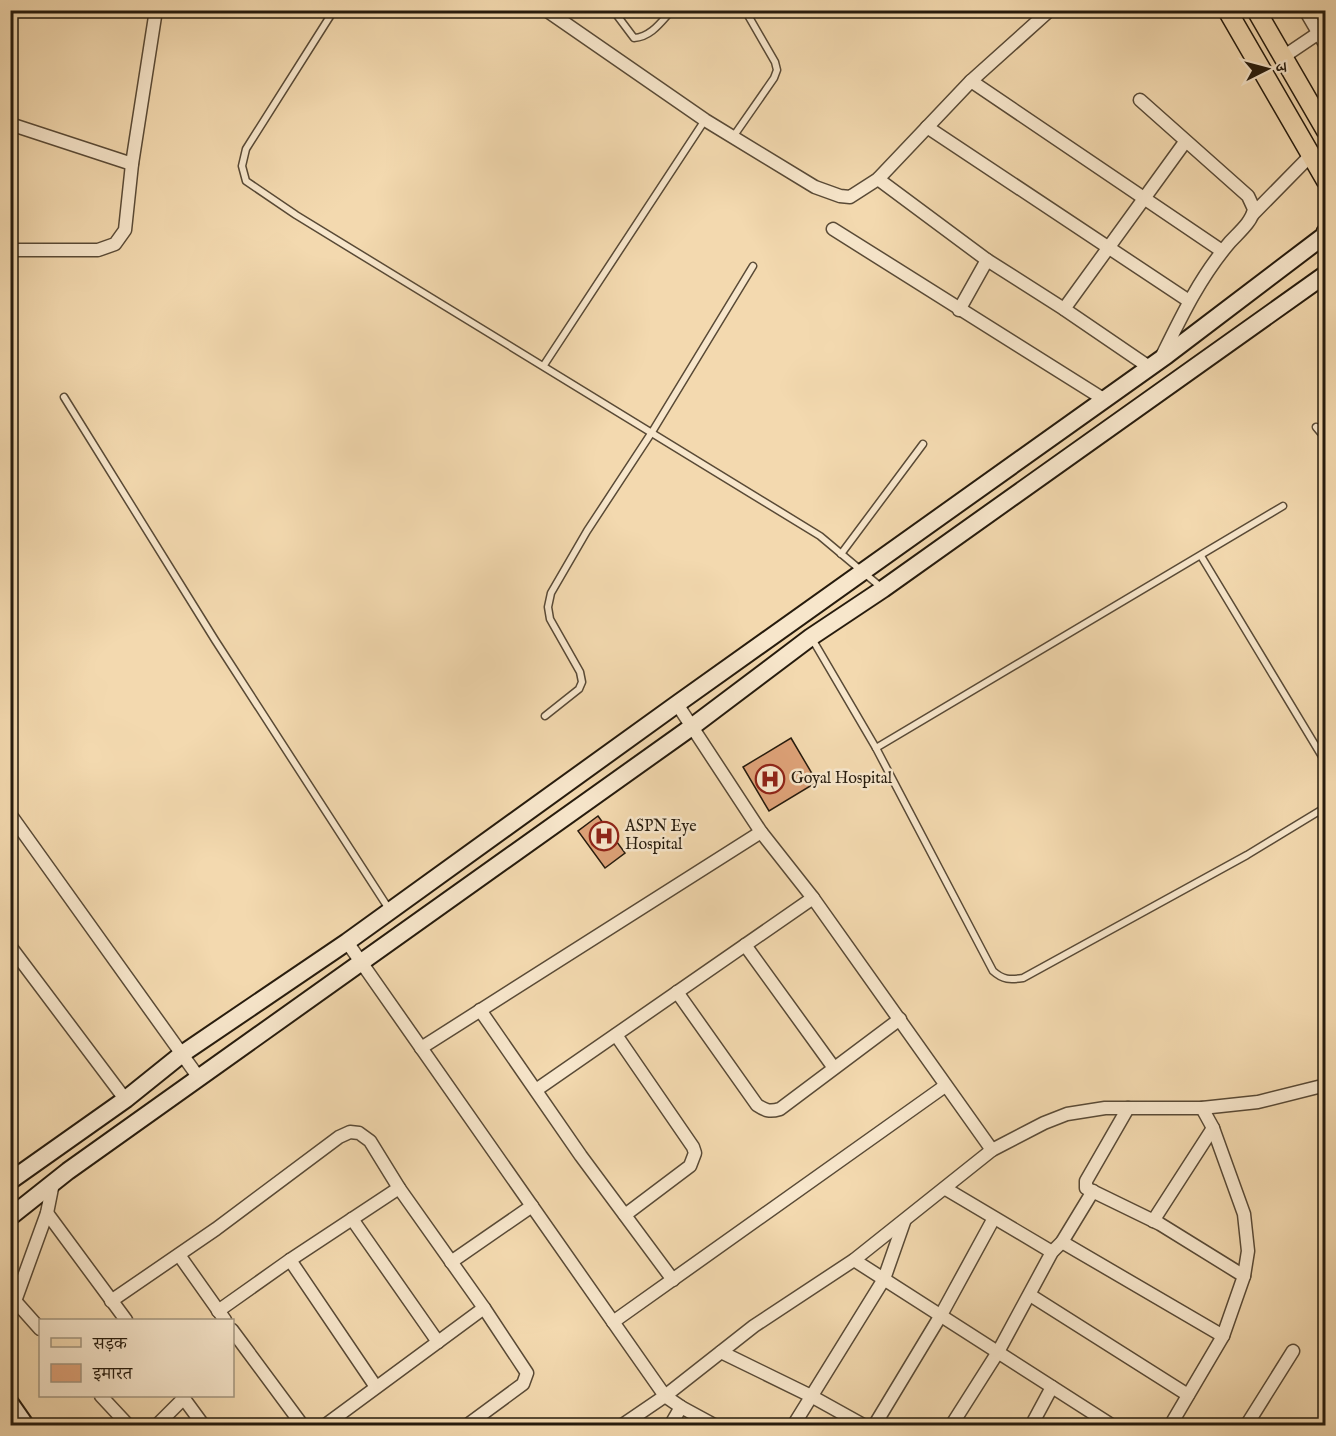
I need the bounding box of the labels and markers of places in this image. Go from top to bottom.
hospital icon: Goyal Hospital [754,763,786,795]
place label: Goyal Hospital [791,769,893,789]
place label: ASPN Eye Hospital [624,817,697,855]
hospital icon: ASPN Eye Hospital [588,820,620,852]

